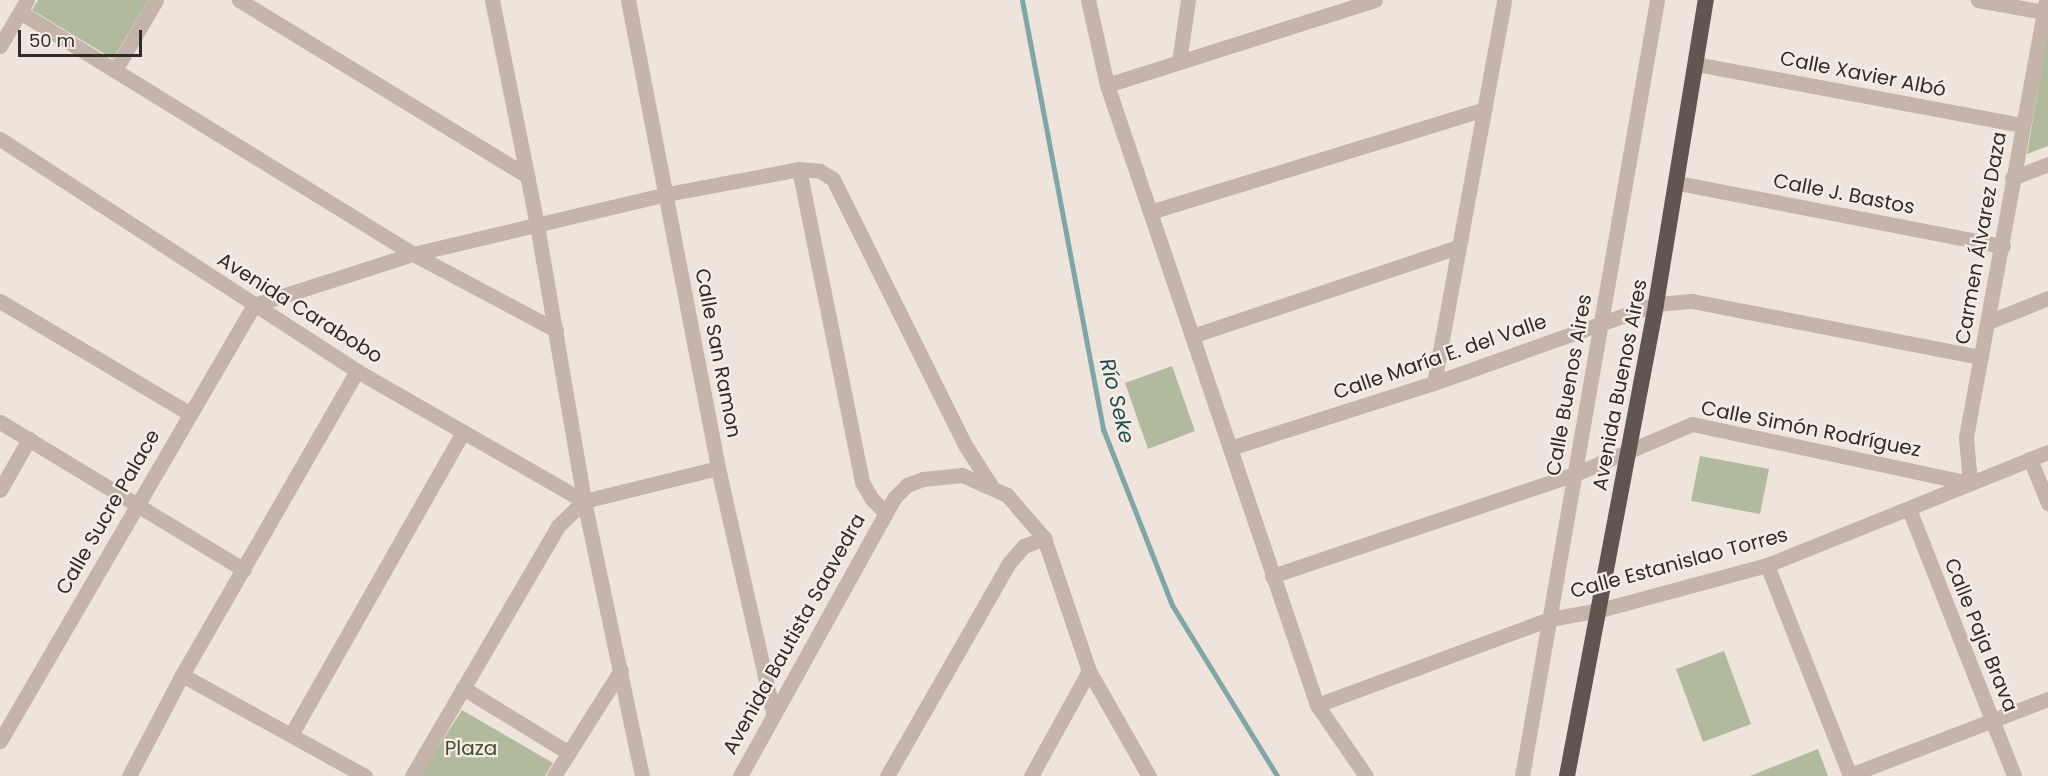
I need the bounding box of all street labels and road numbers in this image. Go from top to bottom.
street label: Calle Xavier Albó [1778,46,1948,102]
street label: Carmen Álvarez Daza [1950,130,2012,346]
street label: Calle J. Bastos [1771,169,1917,219]
street label: Avenida Carabobo [213,248,387,368]
street label: Calle San Ramon [690,266,746,440]
street label: Avenida Buenos Aires [1588,277,1652,493]
street label: Calle Buenos Aires [1541,292,1597,478]
street label: Calle María E. del Valle [1330,309,1550,405]
street label: Calle Simón Rodríguez [1699,396,1923,462]
street label: Calle Sucre Palace [51,425,165,599]
street label: Avenida Bautista Saavedra [718,509,870,759]
street label: Calle Estanislao Torres [1568,522,1790,604]
street label: Calle Paja Brava [1939,555,2023,715]

